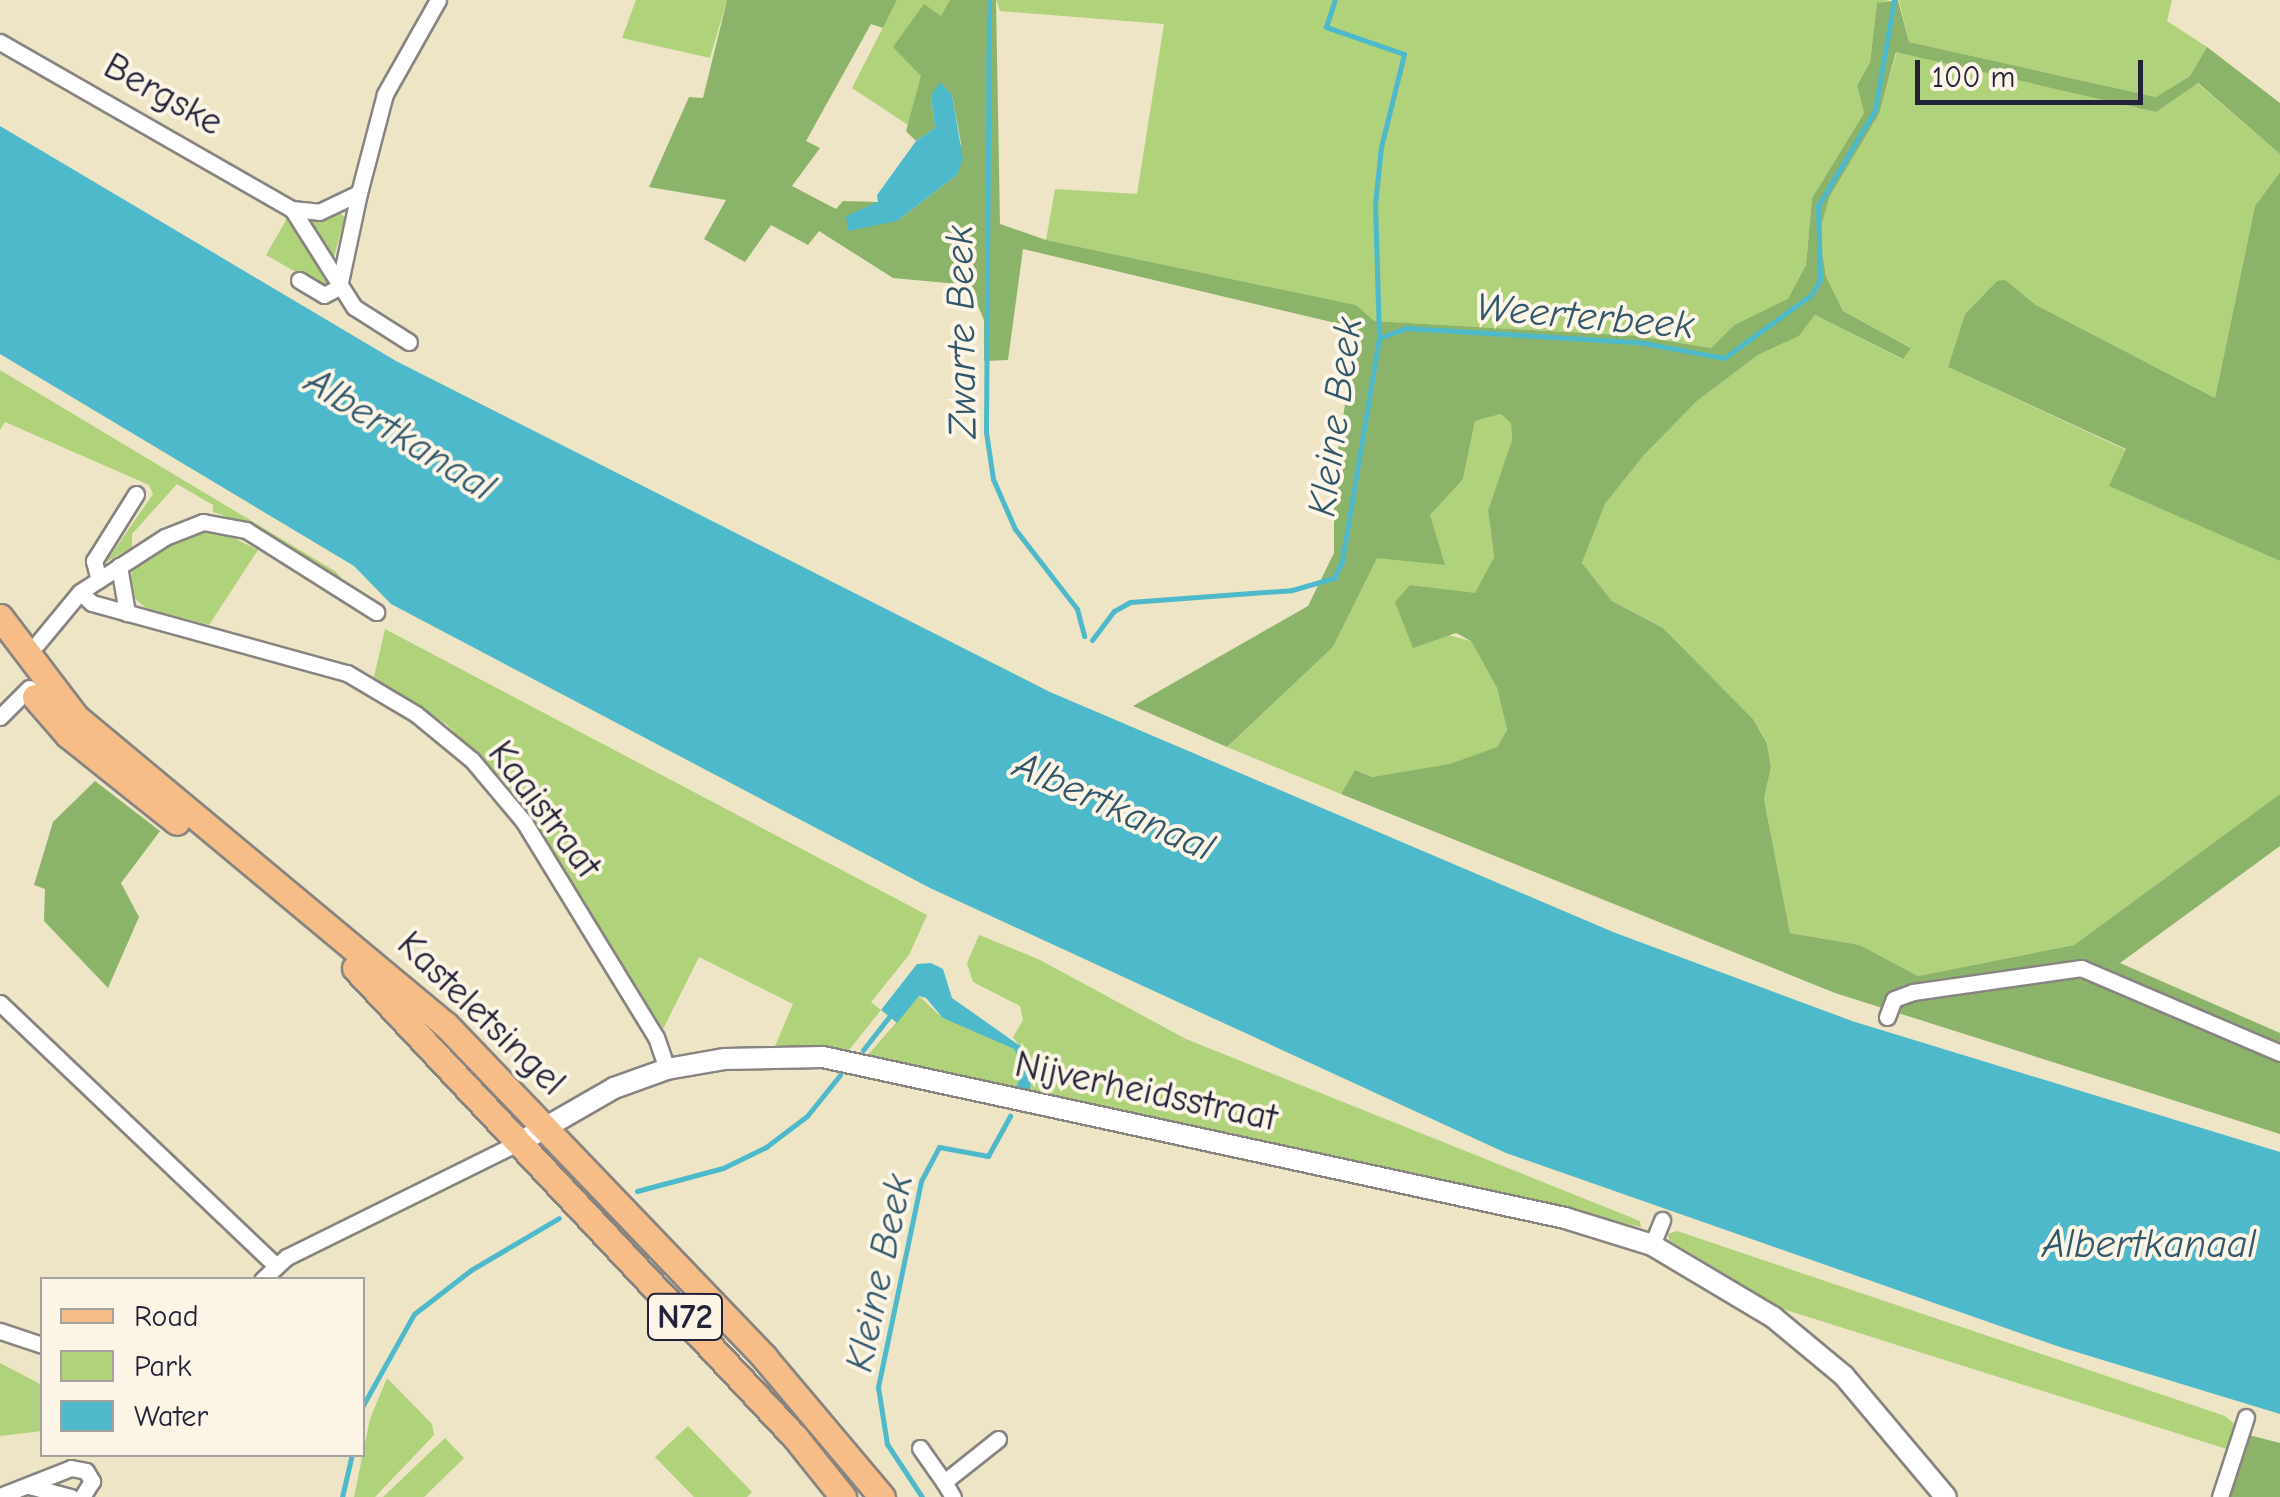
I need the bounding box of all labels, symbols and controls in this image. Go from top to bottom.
scale bar [1920,40,2148,102]
street label: Bergske [95,44,231,146]
text: 100 m [1932,60,2015,95]
water label: Zwarte Beek [935,225,987,439]
water label: Weerterbeek [1474,283,1696,349]
water label: Kleine Beek [1297,314,1373,520]
water label: Albertkanaal [296,357,504,511]
street label: Kaaistraat [478,732,610,888]
water label: Albertkanaal [1006,741,1222,871]
street label: Kasteletsingel [387,922,575,1106]
street label: Nijverheidsstraat [1011,1042,1281,1142]
water label: Kleine Beek [835,1170,923,1376]
water label: Albertkanaal [2042,1220,2256,1268]
legend [40,1277,365,1457]
road number: N72 [645,1287,725,1347]
text: Road [134,1299,199,1334]
text: Park [134,1349,191,1384]
text: Water [134,1399,208,1434]

